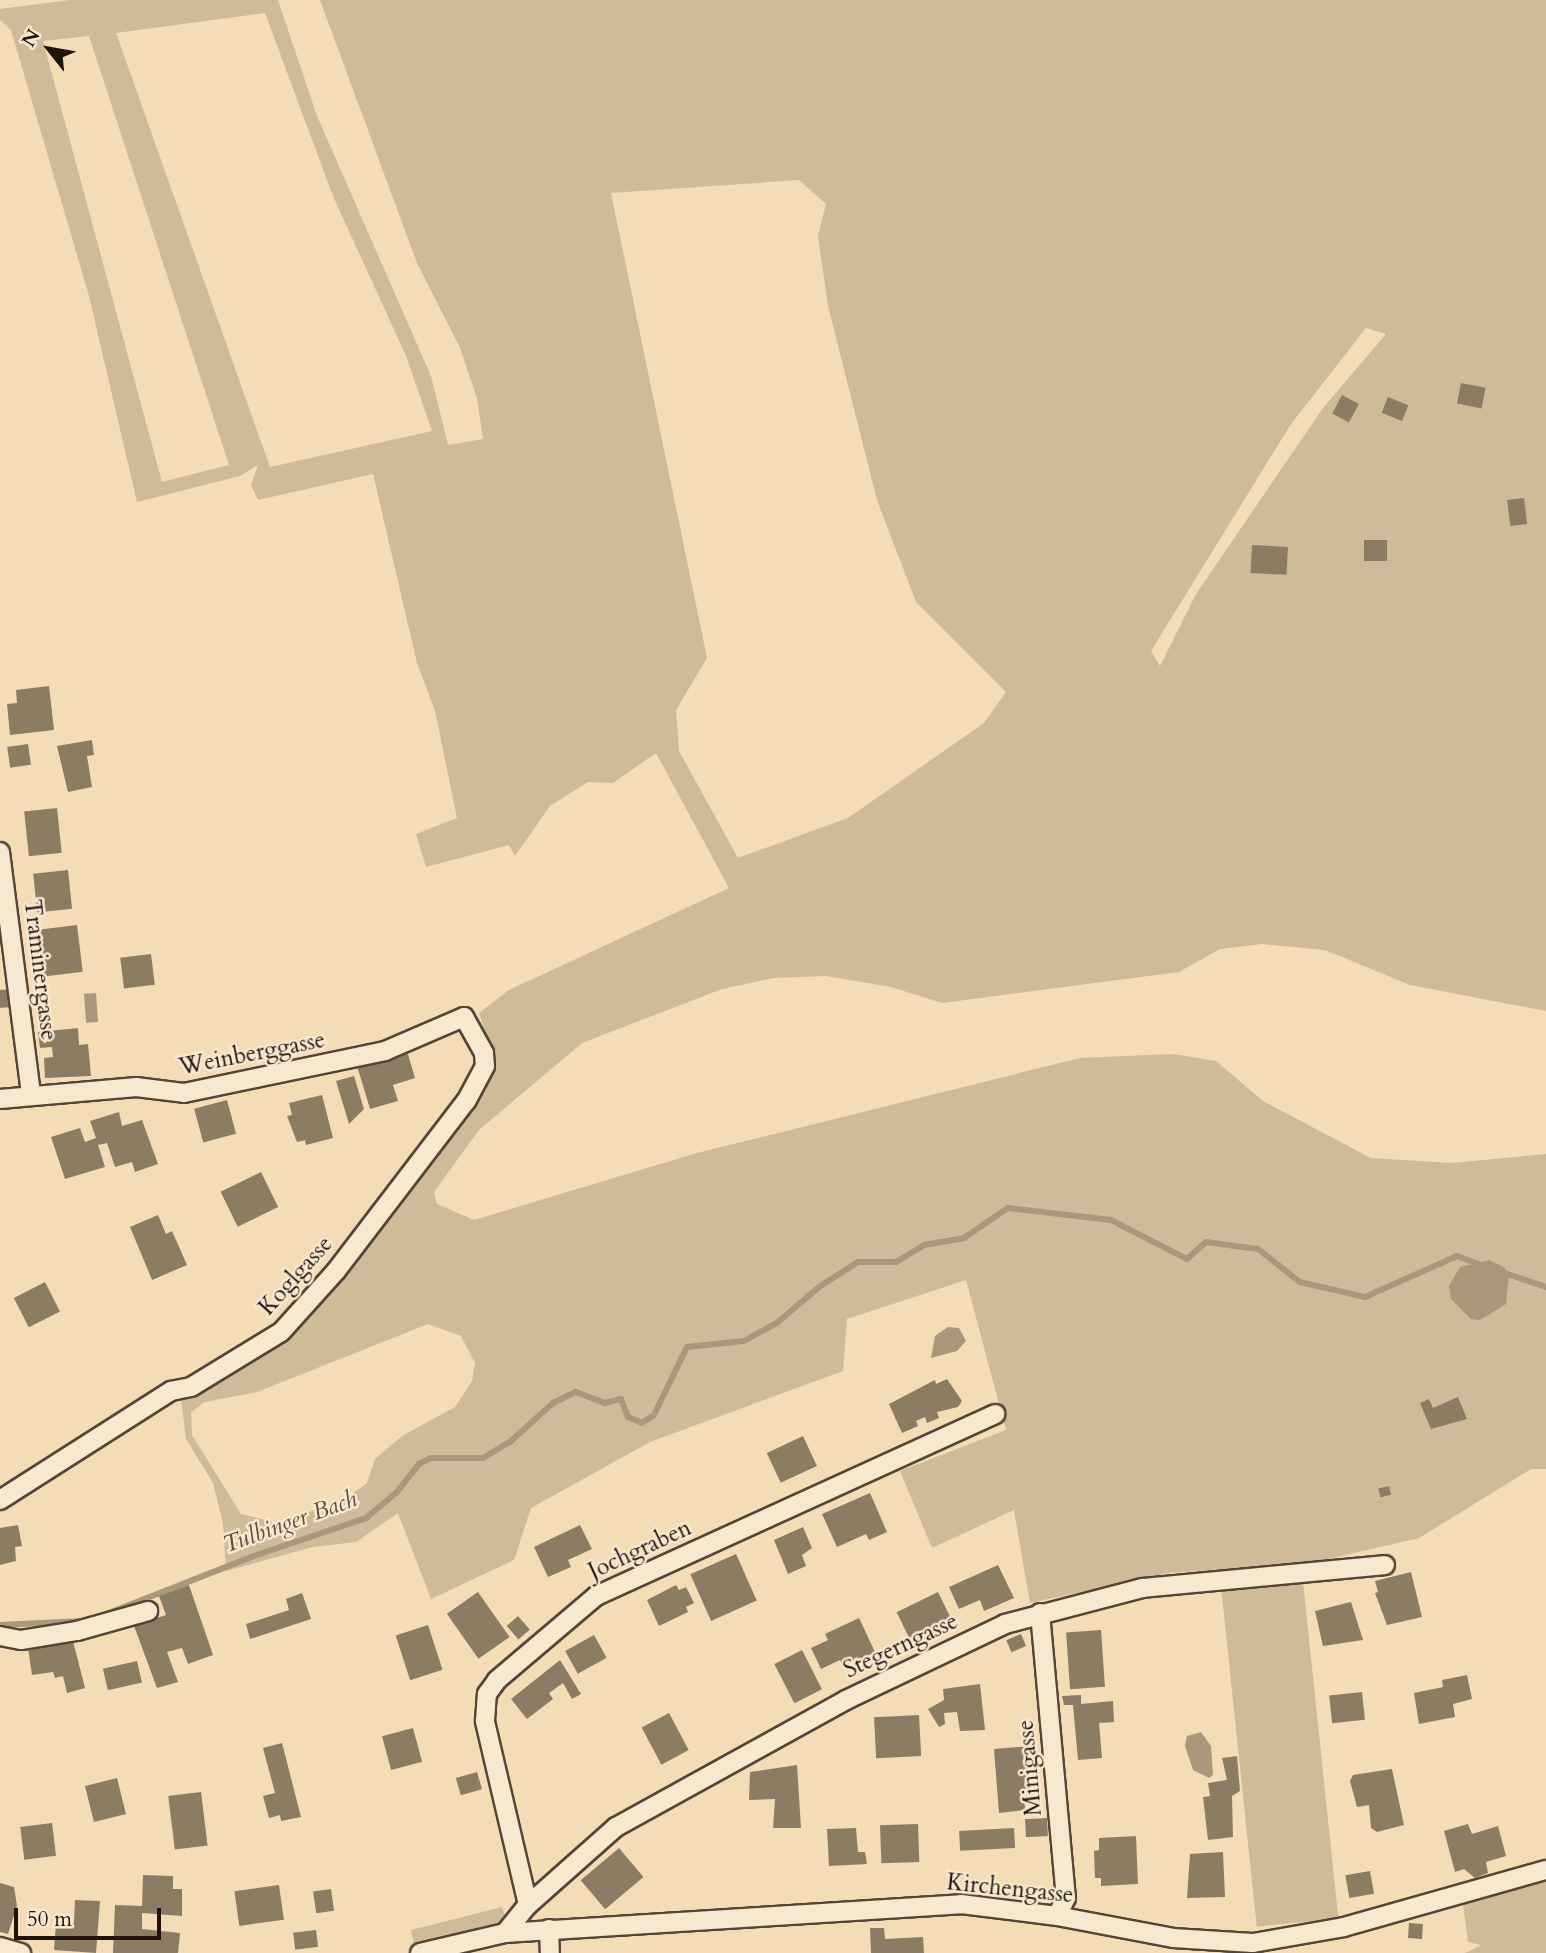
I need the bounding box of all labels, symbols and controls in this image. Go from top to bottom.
north arrow [14,14,84,84]
text: N [16,24,46,52]
street label: Traminergasse [18,898,62,1042]
street label: Weinberggasse [177,1026,327,1082]
street label: Koglgasse [253,1231,339,1321]
water label: Tulbinger Bach [219,1484,361,1560]
street label: Jochgraben [584,1514,696,1586]
street label: Stegerngasse [840,1608,962,1684]
street label: Minigasse [1012,1719,1048,1817]
street label: Kirchengasse [945,1869,1075,1909]
scale bar [18,1894,164,1938]
text: 50 m [27,1905,72,1934]

